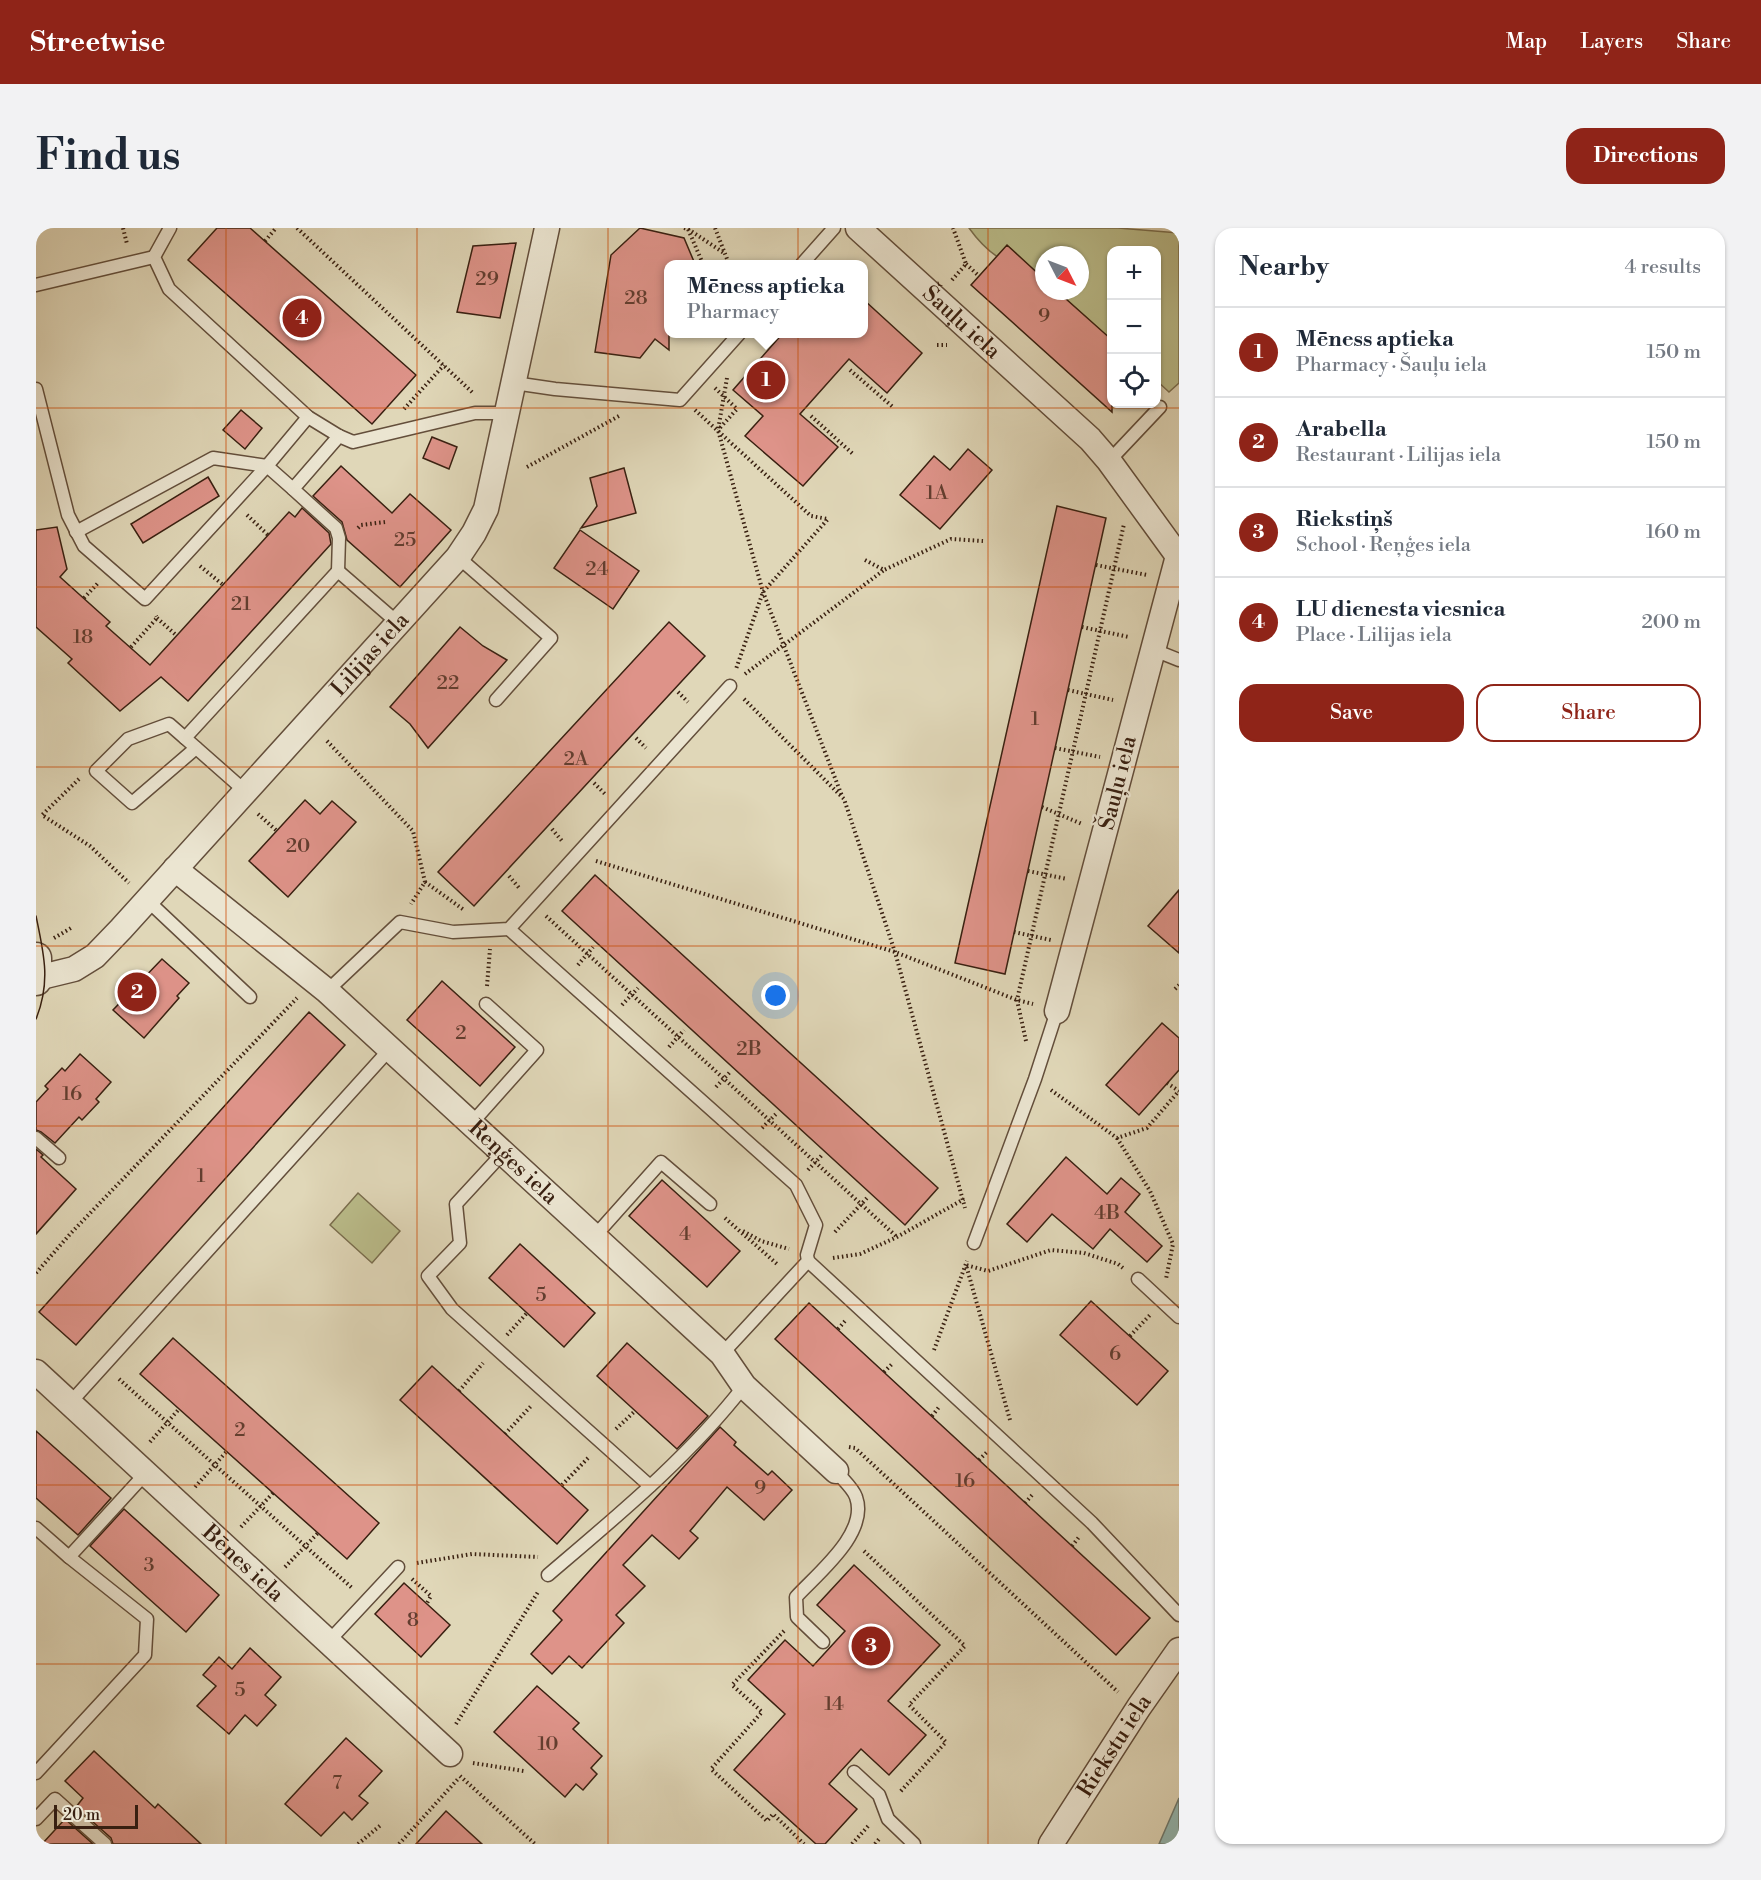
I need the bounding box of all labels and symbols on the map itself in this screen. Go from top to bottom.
north arrow [1035,246,1089,300]
house number: 29 [475,267,499,292]
street label: Šauļu iela [917,278,1007,365]
house number: 28 [624,286,648,311]
pin: 4 [282,296,322,340]
house number: 9 [1038,304,1050,329]
pin: 1 [746,358,786,402]
house number: 1A [926,481,949,506]
house number: 25 [394,528,416,553]
house number: 24 [585,557,609,582]
house number: 21 [231,592,252,617]
street label: Lilijas iela [325,606,415,702]
house number: 18 [73,625,93,650]
house number: 22 [437,671,459,696]
house number: 1 [1031,707,1040,732]
street label: Šauļu iela [1091,732,1143,833]
house number: 2A [563,747,590,772]
house number: 20 [286,834,310,859]
pin: 2 [118,970,156,1014]
your location [761,981,790,1010]
house number: 2 [455,1021,467,1046]
house number: 2B [736,1037,762,1062]
house number: 16 [62,1082,82,1107]
street label: Reņģes iela [463,1114,564,1211]
house number: 1 [197,1164,206,1189]
house number: 4B [1094,1201,1120,1226]
house number: 4 [679,1222,691,1247]
house number: 5 [535,1283,547,1308]
house number: 6 [1109,1342,1121,1367]
house number: 2 [234,1418,246,1443]
house number: 16 [955,1469,975,1494]
house number: 9 [754,1476,766,1501]
street label: Bēnes iela [196,1518,290,1608]
house number: 3 [143,1553,155,1578]
house number: 8 [407,1608,419,1633]
pin: 3 [852,1624,890,1668]
house number: 5 [234,1678,246,1703]
street label: Riekstu iela [1071,1688,1158,1802]
house number: 14 [824,1692,844,1717]
house number: 10 [537,1732,559,1757]
house number: 7 [332,1771,342,1796]
scale bar [54,1802,138,1830]

